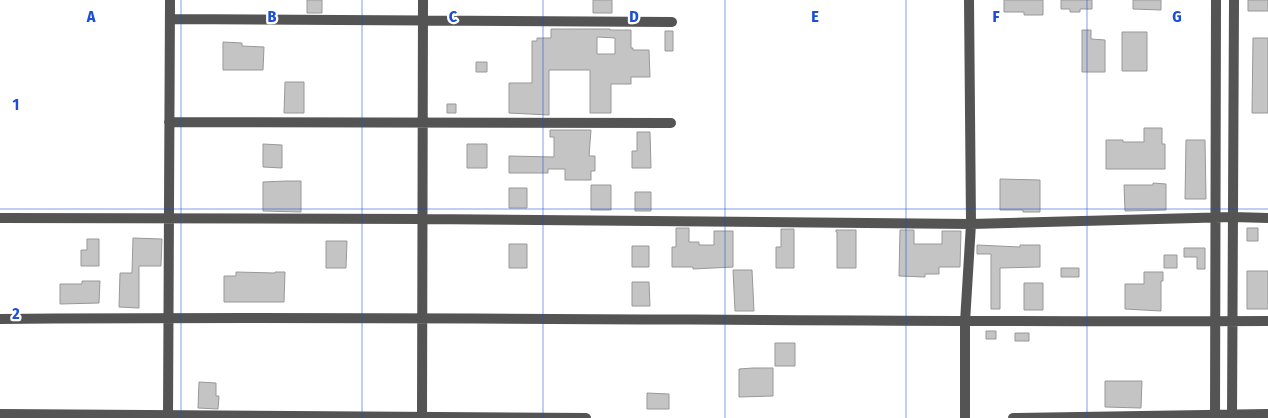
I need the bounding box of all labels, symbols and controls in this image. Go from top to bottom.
text: A [86,7,96,26]
text: B [268,7,277,26]
text: C [449,7,458,26]
text: D [629,7,639,26]
text: E [811,7,819,26]
text: F [992,7,1000,26]
text: G [1172,7,1182,26]
text: 1 [13,95,19,114]
text: 2 [11,304,20,323]

